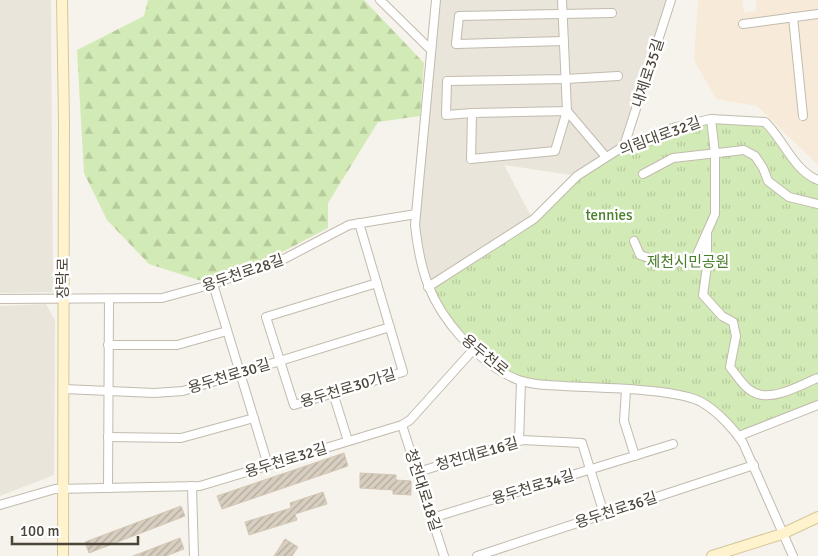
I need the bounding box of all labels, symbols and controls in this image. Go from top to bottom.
street label: 내제로35길 [628,36,668,110]
street label: 의림대로32길 [617,113,703,159]
park label: tennies [585,206,633,224]
street label: 용두천로28길 [200,251,286,295]
park label: 제천시민공원 [647,253,729,271]
street label: 장락로 [54,257,72,299]
street label: 용두천로 [458,331,512,379]
street label: 용두천로30길 [186,355,272,397]
street label: 용두천로30가길 [298,365,398,411]
street label: 청전대로16길 [434,434,520,474]
street label: 용두천로32길 [243,439,329,481]
street label: 청전대로18길 [401,447,445,533]
street label: 용두천로34길 [490,466,576,508]
street label: 용두천로36길 [573,488,659,532]
scale bar [12,514,139,546]
text: 100 m [20,522,60,540]

